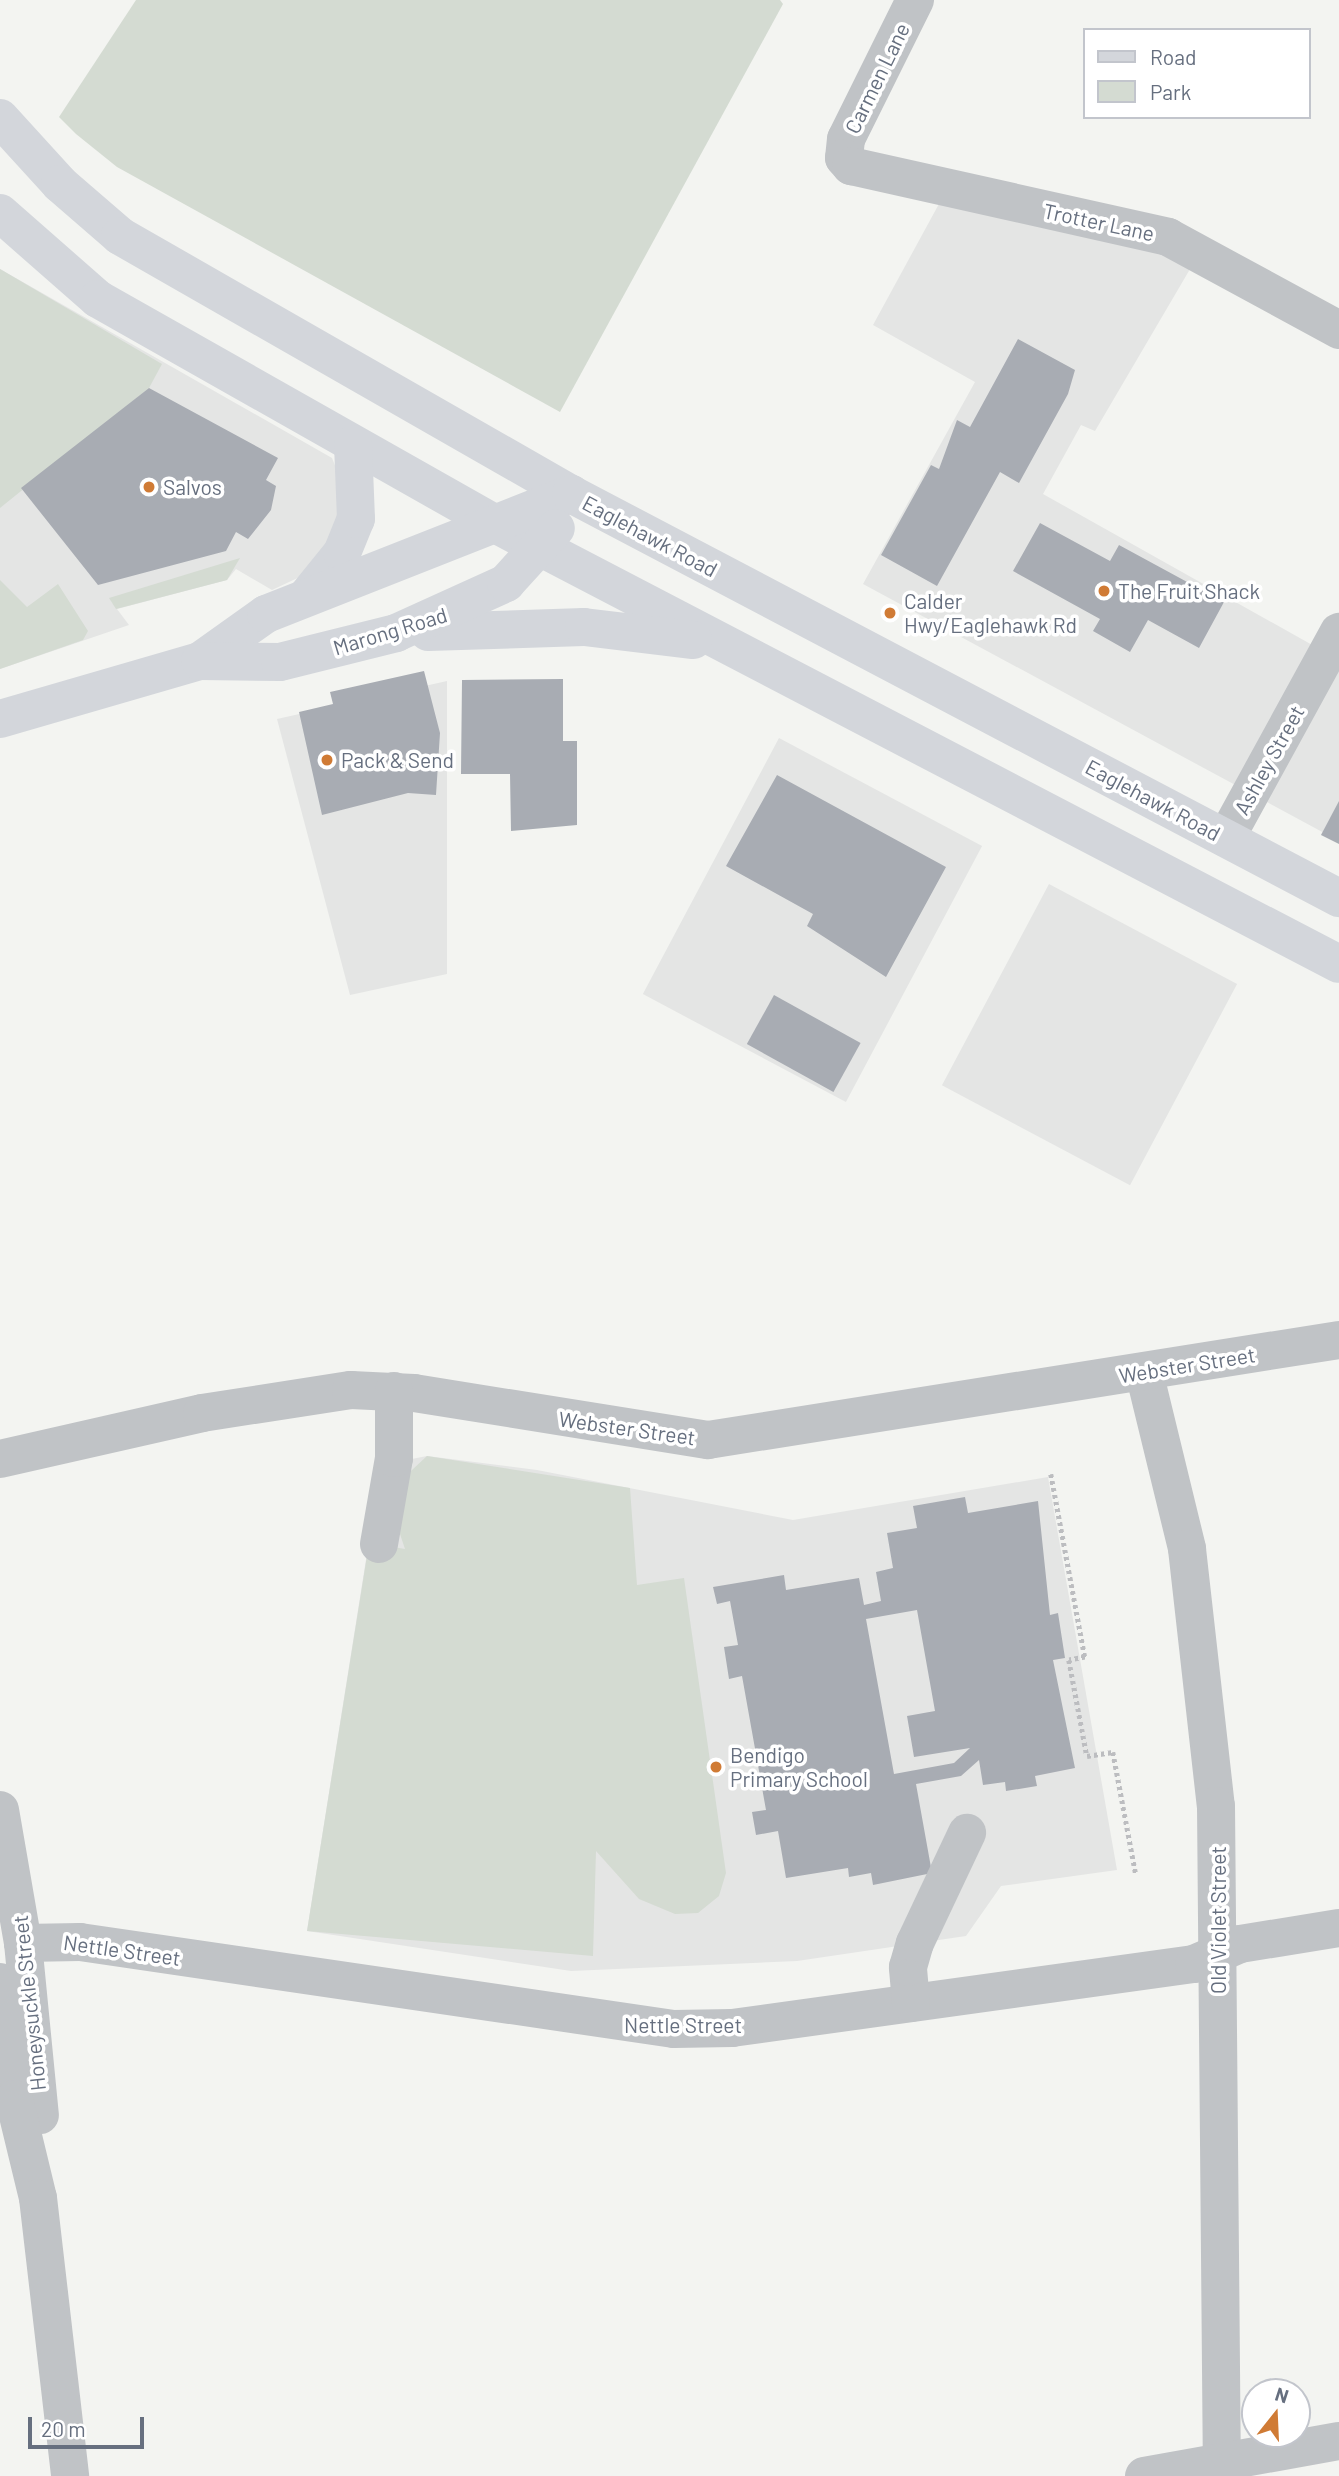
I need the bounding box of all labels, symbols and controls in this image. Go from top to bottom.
street label: Carmen Lane [839,19,915,137]
legend [1084,28,1311,119]
text: Road [1150,44,1196,69]
text: Park [1150,79,1191,104]
street label: Trotter Lane [1041,198,1157,246]
place label: Salvos [163,474,222,500]
marker: Salvos [141,479,157,495]
street label: Eaglehawk Road [578,490,722,582]
place label: The Fruit Shack [1118,578,1260,604]
marker: The Fruit Shack [1096,583,1112,599]
place label: Calder Hwy/Eaglehawk Rd [904,588,1077,638]
street label: Marong Road [330,602,450,660]
marker: Calder Hwy/Eaglehawk Rd [882,605,898,621]
street label: Ashley Street [1229,701,1309,819]
place label: Pack & Send [341,747,454,773]
marker: Pack & Send [319,752,335,768]
street label: Eaglehawk Road [1081,754,1225,846]
street label: Webster Street [1117,1342,1257,1388]
street label: Webster Street [557,1406,697,1450]
place label: Bendigo Primary School [730,1742,868,1792]
marker: Bendigo Primary School [708,1759,724,1775]
street label: Old Violet Street [1205,1846,1231,1994]
street label: Honeysuckle Street [7,1914,51,2092]
street label: Nettle Street [62,1929,182,1971]
street label: Nettle Street [624,2012,742,2038]
north arrow [1241,2378,1311,2448]
text: N [1272,2382,1292,2407]
scale bar [32,2402,147,2446]
text: 20 m [41,2416,86,2441]

